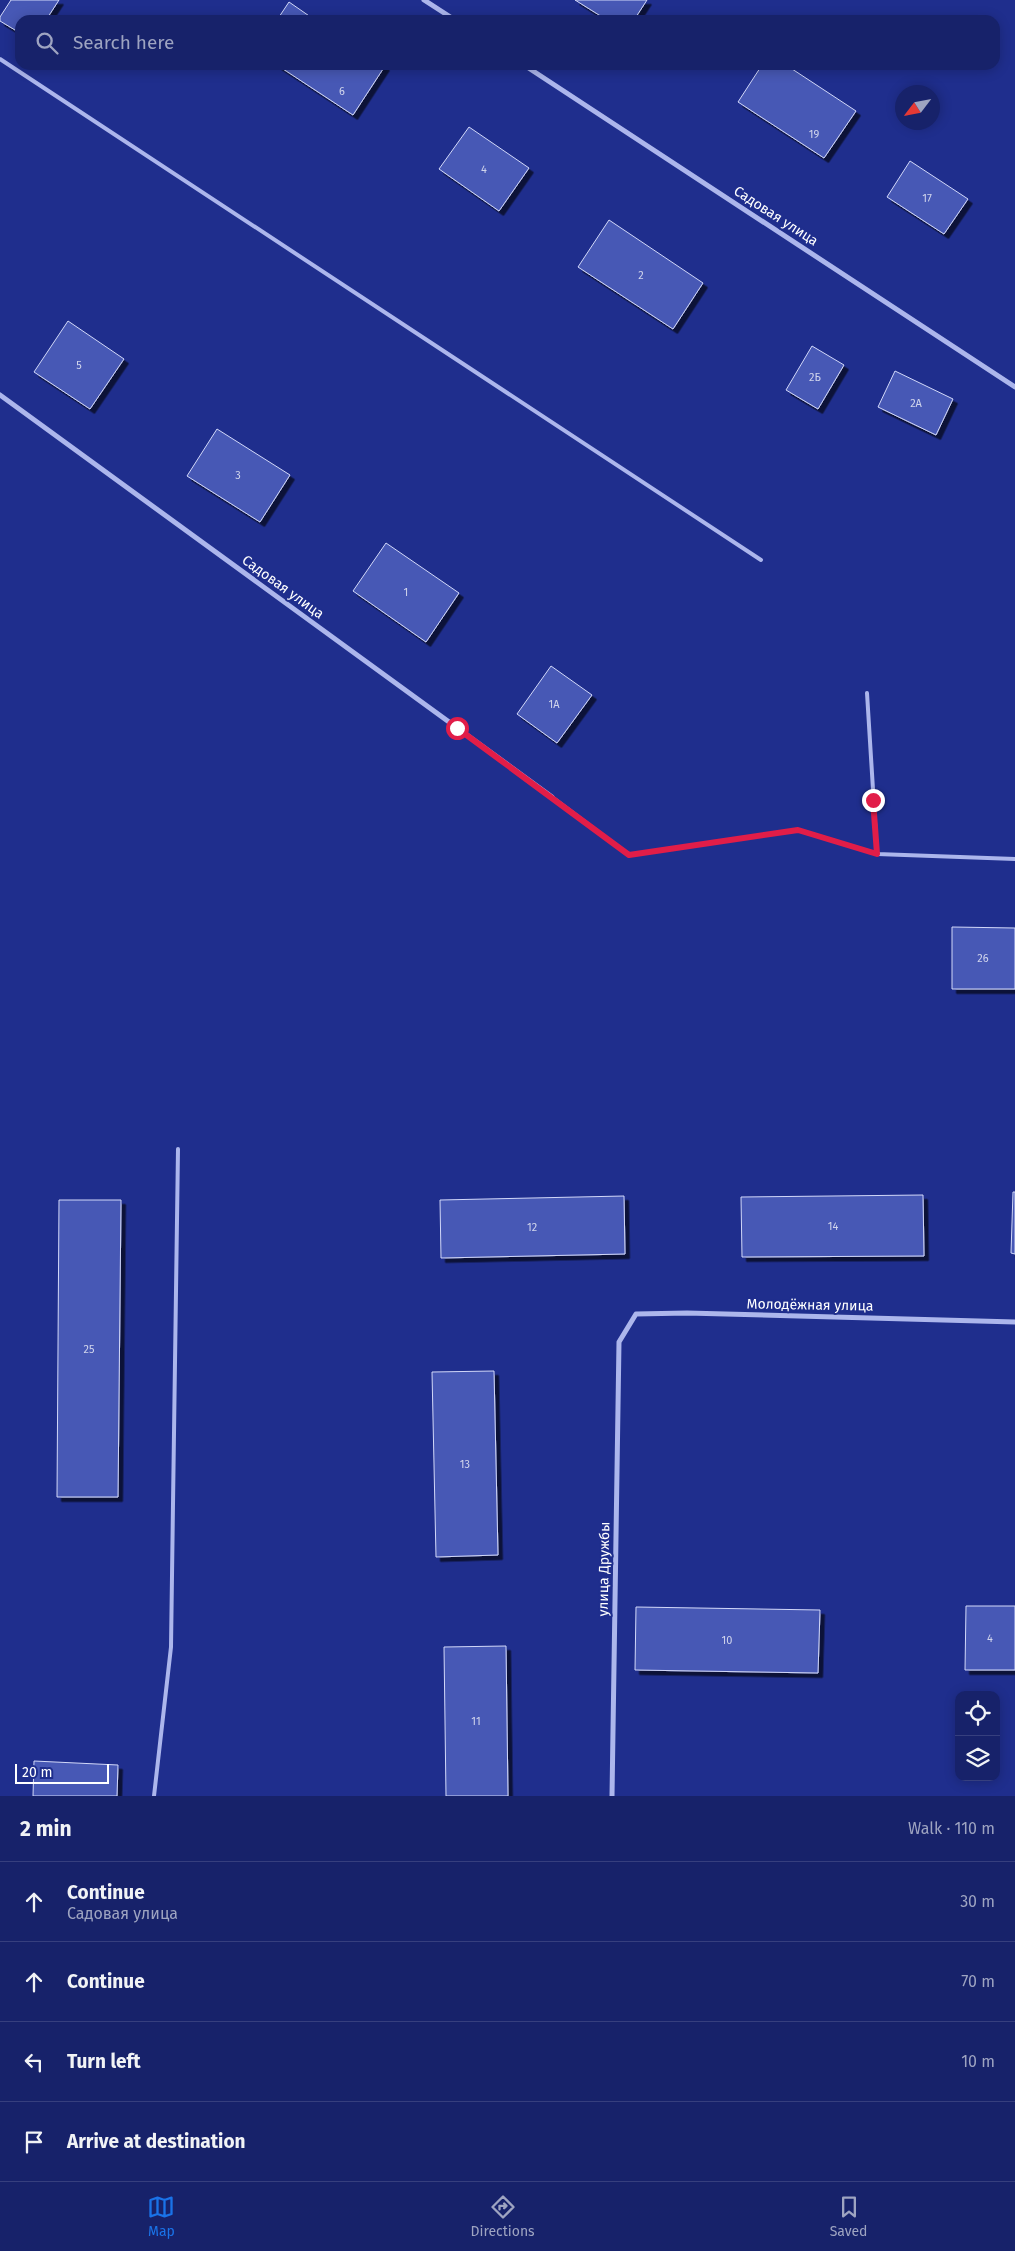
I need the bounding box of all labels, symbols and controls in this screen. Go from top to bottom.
search box [15,15,1000,70]
icon: search [33,29,61,57]
text: Search here [73,31,174,54]
house number: 6 [339,85,345,98]
north arrow [895,85,940,130]
house number: 19 [809,128,819,141]
house number: 4 [481,163,487,176]
street label: Садовая улица [731,182,821,250]
house number: 17 [922,192,932,205]
house number: 2 [638,269,644,282]
house number: 5 [76,359,82,372]
house number: 2Б [809,371,822,384]
house number: 2А [910,397,923,410]
house number: 3 [235,469,241,482]
street label: Садовая улица [239,552,327,622]
house number: 1 [404,586,408,599]
house number: 1А [548,698,560,711]
route start [446,717,469,740]
route end [862,789,885,812]
house number: 26 [977,952,989,965]
house number: 14 [828,1220,838,1233]
house number: 12 [527,1221,537,1234]
street label: Молодёжная улица [746,1295,874,1315]
house number: 25 [84,1343,95,1356]
house number: 13 [460,1458,470,1471]
street label: улица Дружбы [595,1521,613,1617]
house number: 4 [987,1632,993,1645]
house number: 10 [722,1634,732,1647]
map controls [955,1691,1000,1781]
button: locate [955,1691,1000,1736]
house number: 11 [471,1715,481,1728]
button: layers [955,1736,1000,1781]
scale bar [15,1761,109,1784]
text: 20 m [22,1764,52,1781]
text: 2 min [20,1816,72,1842]
text: Walk · 110 m [908,1819,995,1838]
text: Continue [67,1881,145,1904]
icon: ahead [20,1888,48,1916]
text: 30 m [960,1892,995,1911]
text: Садовая улица [67,1904,178,1923]
icon: ahead [20,1968,48,1996]
text: Continue [67,1970,145,1993]
text: 70 m [961,1972,995,1991]
icon: left [20,2048,48,2076]
text: Turn left [67,2050,141,2073]
text: 10 m [961,2052,995,2071]
icon: arrive [20,2128,48,2156]
text: Arrive at destination [67,2130,246,2153]
tab: Map [147,2193,175,2240]
tab: Directions [470,2193,535,2240]
tab: Saved [830,2193,868,2240]

